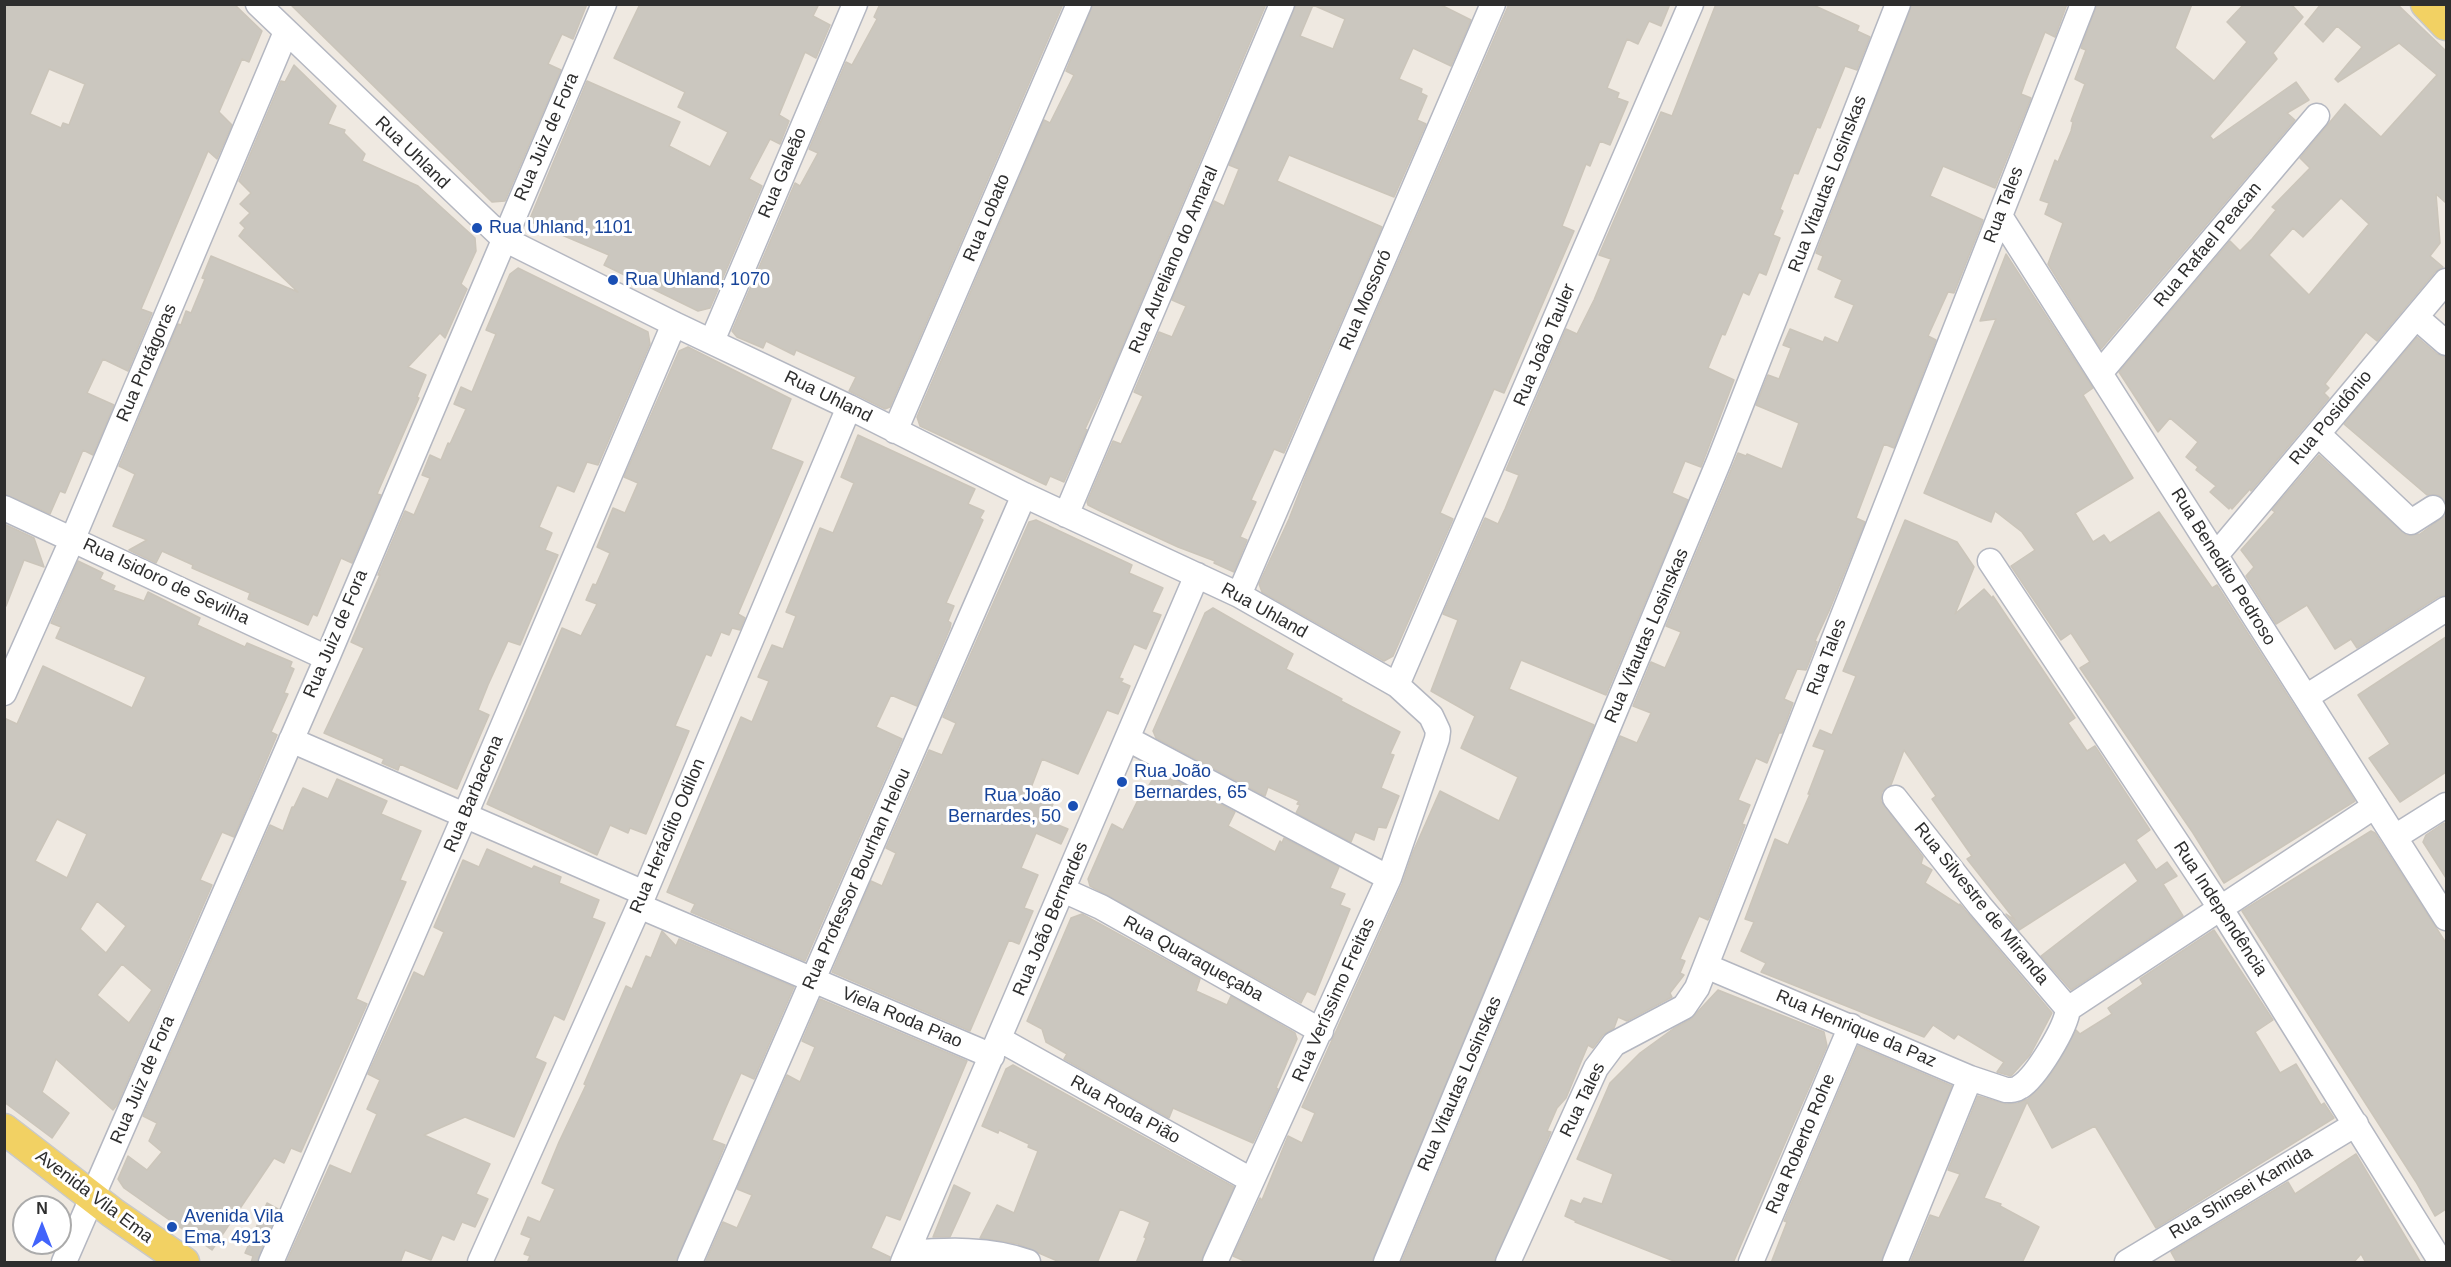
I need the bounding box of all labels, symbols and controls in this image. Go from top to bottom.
street label: Rua Juiz de Fora [510,70,584,204]
street label: Rua Vitautas Losinskas [1784,92,1872,276]
street label: Rua Uhland [370,112,454,194]
street label: Rua Galeão [754,125,812,221]
street label: Rua Aureliano do Amaral [1125,163,1223,357]
street label: Rua Tales [1980,164,2028,246]
street label: Rua Lobato [959,171,1015,265]
street label: Rua Rafael Peacan [2150,178,2266,312]
place label: Rua Uhland, 1101 [489,217,633,239]
marker: Rua Uhland, 1101 [470,221,484,235]
street label: Rua Mossoró [1335,247,1397,353]
place label: Rua Uhland, 1070 [625,269,770,291]
marker: Rua Uhland, 1070 [606,273,620,287]
street label: Rua João Tauler [1509,280,1581,410]
street label: Rua Protágoras [112,301,182,425]
street label: Rua Uhland [781,366,875,428]
street label: Rua Posidônio [2285,366,2377,470]
street label: Rua Benedito Pedroso [2166,484,2280,650]
street label: Rua Isidoro de Sevilha [79,534,253,630]
street label: Rua Vitautas Losinskas [1600,545,1694,727]
street label: Rua Juiz de Fora [299,567,373,701]
street label: Rua Uhland [1217,579,1311,643]
street label: Rua Tales [1803,616,1851,698]
street label: Rua Barbacena [440,732,508,856]
street label: Rua Heráclito Odilon [626,755,710,917]
place label: Rua João Bernardes, 65 [1134,761,1247,804]
street label: Rua Professor Bourhan Helou [798,765,916,993]
marker: Rua João Bernardes, 65 [1115,775,1129,789]
place label: Rua João Bernardes, 50 [948,785,1061,828]
marker: Rua João Bernardes, 50 [1066,799,1080,813]
street label: Rua Silvestre de Miranda [1909,819,2053,989]
street label: Rua Independência [2168,838,2272,980]
street label: Rua João Bernardes [1009,839,1093,999]
street label: Rua Quaraqueçaba [1119,911,1267,1007]
street label: Rua Veríssimo Freitas [1288,915,1380,1085]
street label: Viela Roda Piao [839,983,965,1053]
street label: Rua Henrique da Paz [1773,985,1939,1073]
street label: Rua Vitautas Losinskas [1413,993,1507,1175]
street label: Rua Juiz de Fora [106,1013,180,1147]
street label: Rua Tales [1556,1059,1610,1141]
street label: Rua Roda Pião [1066,1071,1184,1149]
street label: Rua Roberto Rohe [1762,1071,1840,1217]
street label: Rua Shinsei Kamida [2166,1142,2316,1244]
street label: Avenida Vila Ema [31,1146,157,1248]
north arrow [12,1195,72,1255]
text: N [36,1200,48,1217]
place label: Avenida Vila Ema, 4913 [184,1206,283,1248]
marker: Avenida Vila Ema, 4913 [165,1220,179,1234]

